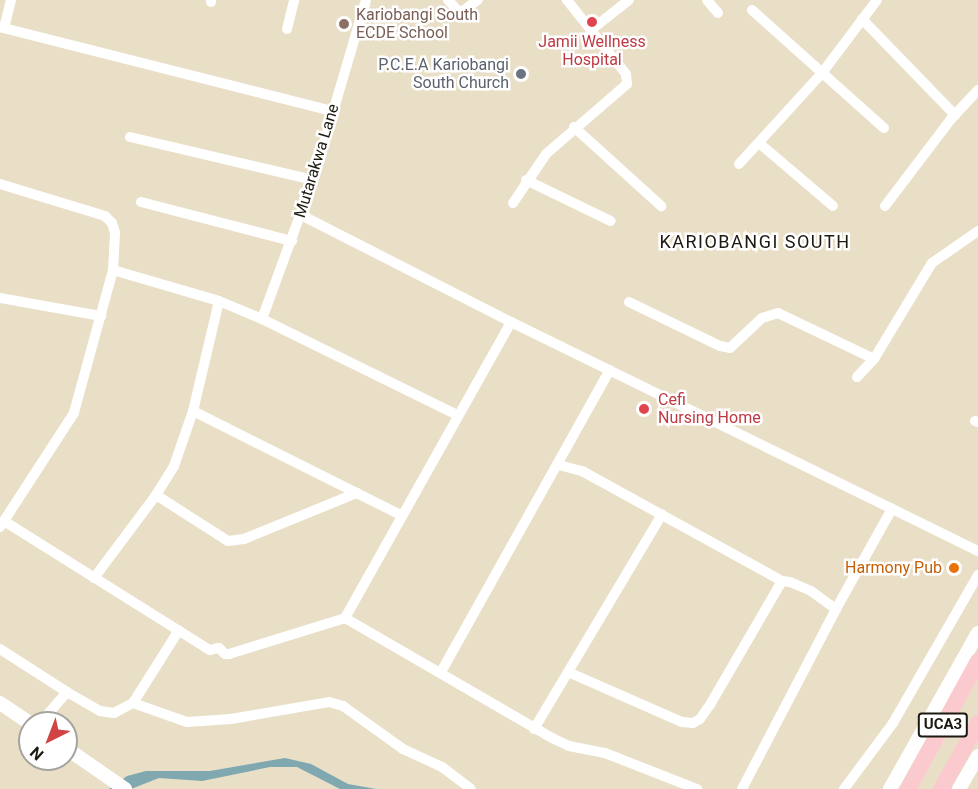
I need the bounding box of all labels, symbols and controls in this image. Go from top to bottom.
place label: Kariobangi South ECDE School [356,5,478,43]
marker: Jamii Wellness Hospital [583,13,601,31]
marker: Kariobangi South ECDE School [337,17,351,31]
place label: Jamii Wellness Hospital [538,32,646,70]
place label: P.C.E.A Kariobangi South Church [378,55,509,93]
marker: P.C.E.A Kariobangi South Church [514,67,528,81]
street label: Mutarakwa Lane [291,102,343,220]
district label: KARIOBANGI SOUTH [659,231,851,253]
place label: Cefi Nursing Home [658,390,761,428]
marker: Cefi Nursing Home [635,400,653,418]
place label: Harmony Pub [845,558,942,578]
marker: Harmony Pub [947,561,961,575]
north arrow [18,711,78,771]
road number: UCA3 [918,713,968,737]
text: N [26,742,48,764]

